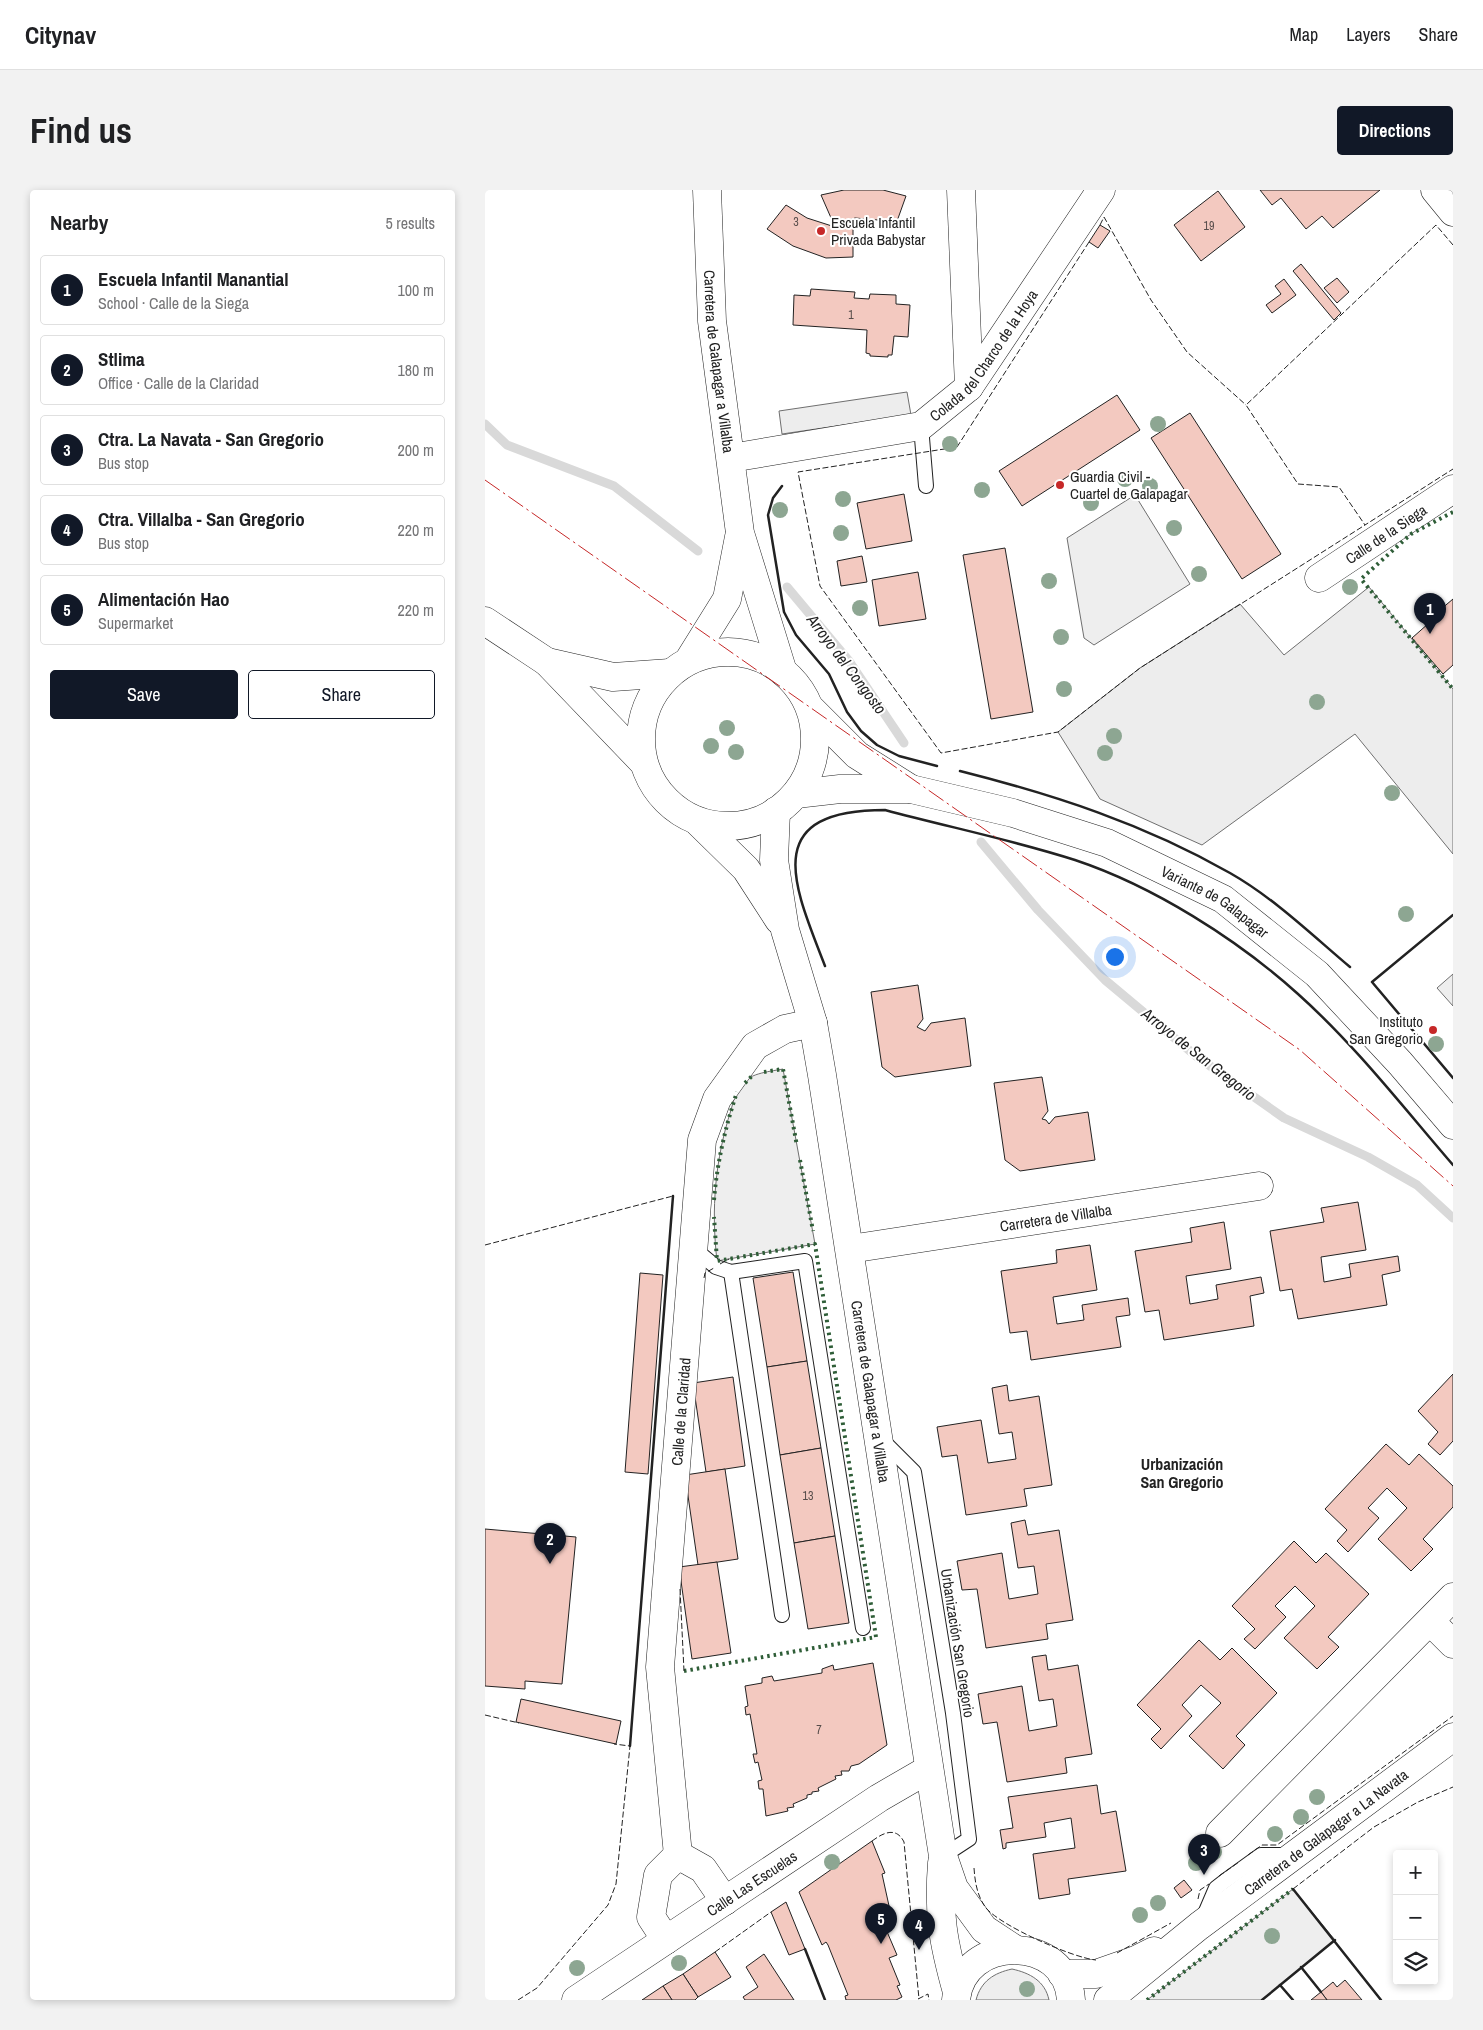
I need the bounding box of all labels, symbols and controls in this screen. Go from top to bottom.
text: Citynav [25,19,96,51]
text: Map [1290,22,1318,47]
text: Layers [1346,22,1391,47]
text: Share [1419,22,1458,47]
button: Directions [1337,106,1453,155]
text: Find us [30,107,132,154]
text: Nearby [50,208,108,237]
text: 5 results [385,212,435,234]
place label: Escuela Infantil Privada Babystar [831,212,925,250]
house number: 3 [793,214,799,230]
house number: 19 [1204,218,1214,234]
marker: Escuela Infantil Privada Babystar [815,225,827,237]
text: Escuela Infantil Manantial [98,266,289,292]
street label: Carretera de Galapagar a Villalba [700,270,740,454]
text: 1 [63,279,71,301]
text: 100 m [398,279,434,301]
street label: Colada del Charco de la Hoya [925,285,1042,426]
text: School · Calle de la Siega [98,292,249,314]
house number: 1 [848,307,854,323]
text: Stlima [98,346,145,372]
text: 2 [63,359,71,381]
text: 180 m [398,359,434,381]
text: Office · Calle de la Claridad [98,372,259,394]
text: Ctra. La Navata - San Gregorio [98,426,324,452]
text: 3 [63,439,71,461]
text: 200 m [398,439,434,461]
text: Bus stop [98,452,149,474]
place label: Guardia Civil - Cuartel de Galapagar [1070,466,1188,504]
marker: Guardia Civil - Cuartel de Galapagar [1054,479,1066,491]
street label: Calle de la Siega [1341,499,1431,568]
text: Ctra. Villalba - San Gregorio [98,506,305,532]
text: 4 [63,519,71,541]
text: 220 m [398,519,434,541]
text: Bus stop [98,532,149,554]
text: Alimentación Hao [98,586,230,612]
pin: 1 [1414,593,1446,634]
text: 5 [63,599,71,621]
text: 220 m [398,599,434,621]
water label: Arroyo del Congosto [802,609,892,718]
text: Supermarket [98,612,173,634]
button: Save [50,670,238,719]
button: Share [248,670,435,719]
street label: Variante de Galapagar [1158,860,1274,942]
your location [1102,944,1128,970]
water label: Arroyo de San Gregorio [1137,1002,1261,1106]
place label: Instituto San Gregorio [1349,1011,1423,1049]
marker: Instituto San Gregorio [1427,1024,1439,1036]
street label: Carretera de Villalba [998,1198,1113,1236]
street label: Carretera de Galapagar a Villalba [847,1299,896,1484]
street label: Calle de la Claridad [666,1357,695,1466]
district label: Urbanización San Gregorio [1140,1453,1224,1493]
house number: 13 [803,1488,813,1504]
pin: 2 [534,1523,566,1564]
street label: Urbanización San Gregorio [936,1567,980,1719]
house number: 7 [816,1722,822,1738]
street label: Carretera de Galapagar a La Navata [1239,1764,1412,1900]
pin: 3 [1188,1834,1220,1875]
street label: Calle Las Escuelas [702,1845,801,1921]
map controls [1393,1850,1438,1985]
button: + [1393,1850,1438,1895]
button: − [1393,1895,1438,1940]
pin: 5 [865,1903,897,1944]
pin: 4 [903,1909,935,1950]
button: layers [1393,1940,1438,1985]

